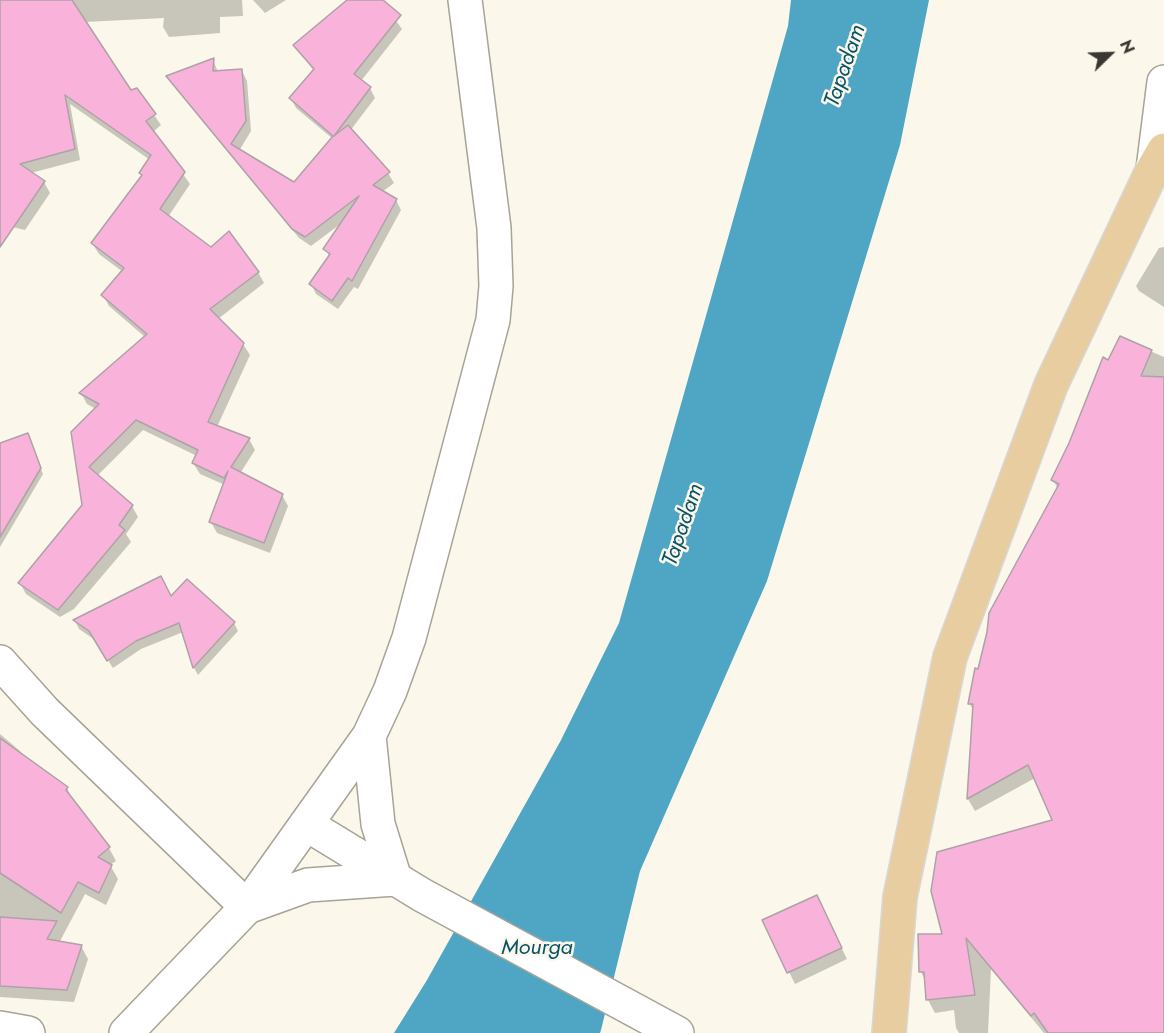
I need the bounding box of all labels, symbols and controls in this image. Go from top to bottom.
water label: Tapadam [820,21,872,111]
north arrow [1080,24,1140,84]
text: N [1114,36,1140,57]
water label: Tapadam [658,480,710,570]
water label: Mourga [501,936,573,962]

